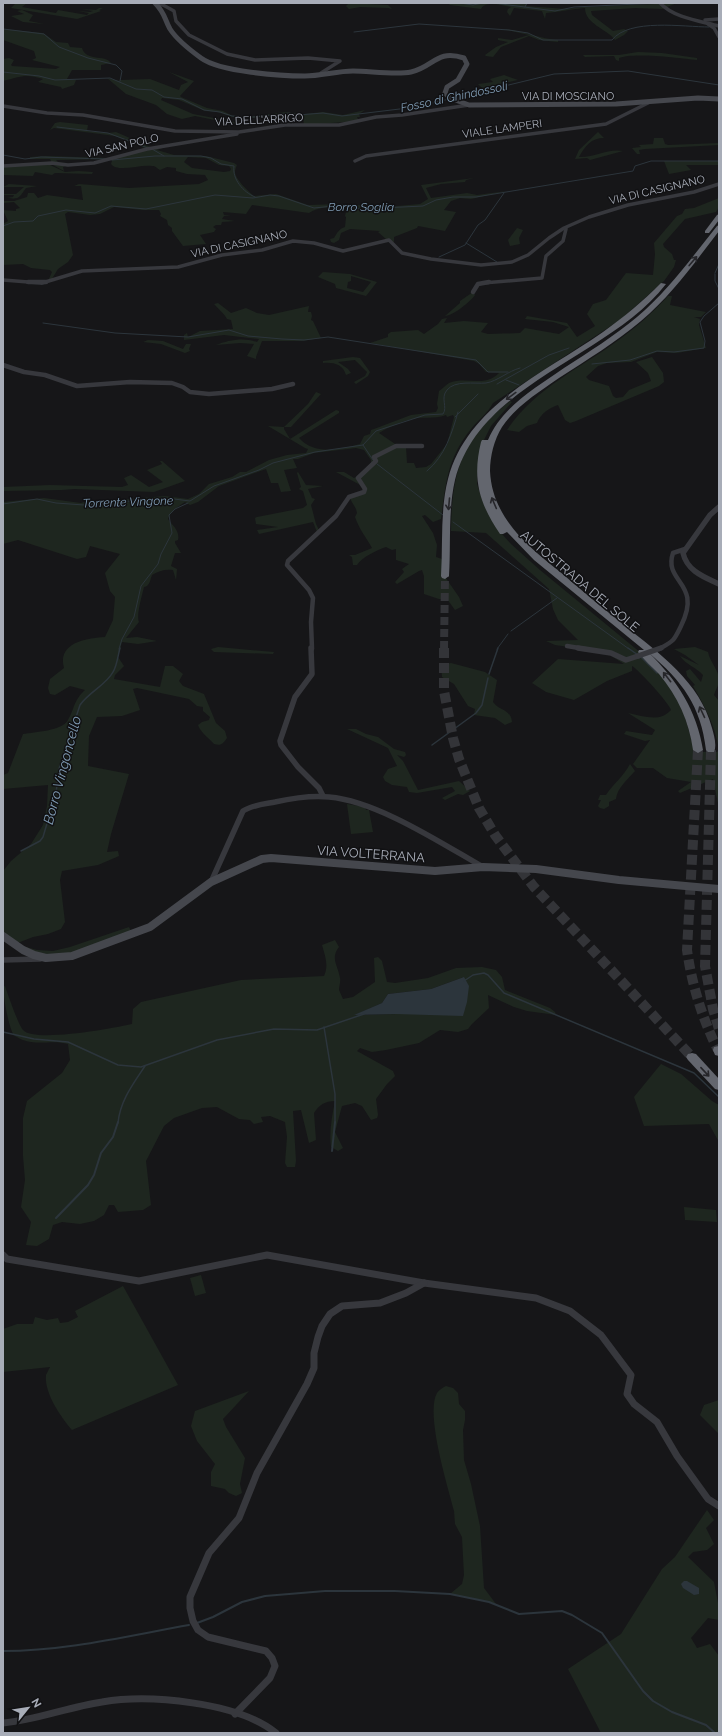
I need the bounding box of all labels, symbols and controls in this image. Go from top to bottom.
water label: Fosso di Ghindossoli [399,79,509,115]
street label: VIA DI MOSCIANO [522,90,614,103]
street label: VIA DELL'ARRIGO [214,111,304,129]
street label: VIALE LAMPERI [461,117,543,141]
street label: VIA SAN POLO [84,131,160,161]
street label: VIA DI CASIGNANO [608,173,706,207]
water label: Borro Soglia [328,200,394,214]
street label: VIA DI CASIGNANO [190,227,288,261]
one-way arrow [688,255,697,266]
one-way arrow [506,392,517,400]
water label: Torrente Vingone [82,493,174,511]
one-way arrow [445,497,452,510]
one-way arrow [490,498,498,510]
street label: AUTOSTRADA DEL SOLE [518,527,642,635]
one-way arrow [662,672,671,683]
one-way arrow [698,707,705,719]
water label: Borro Vingoncello [40,714,84,826]
street label: VIA VOLTERRANA [317,843,426,865]
one-way arrow [701,1067,710,1077]
north arrow [8,1688,48,1728]
text: N [28,1696,44,1710]

